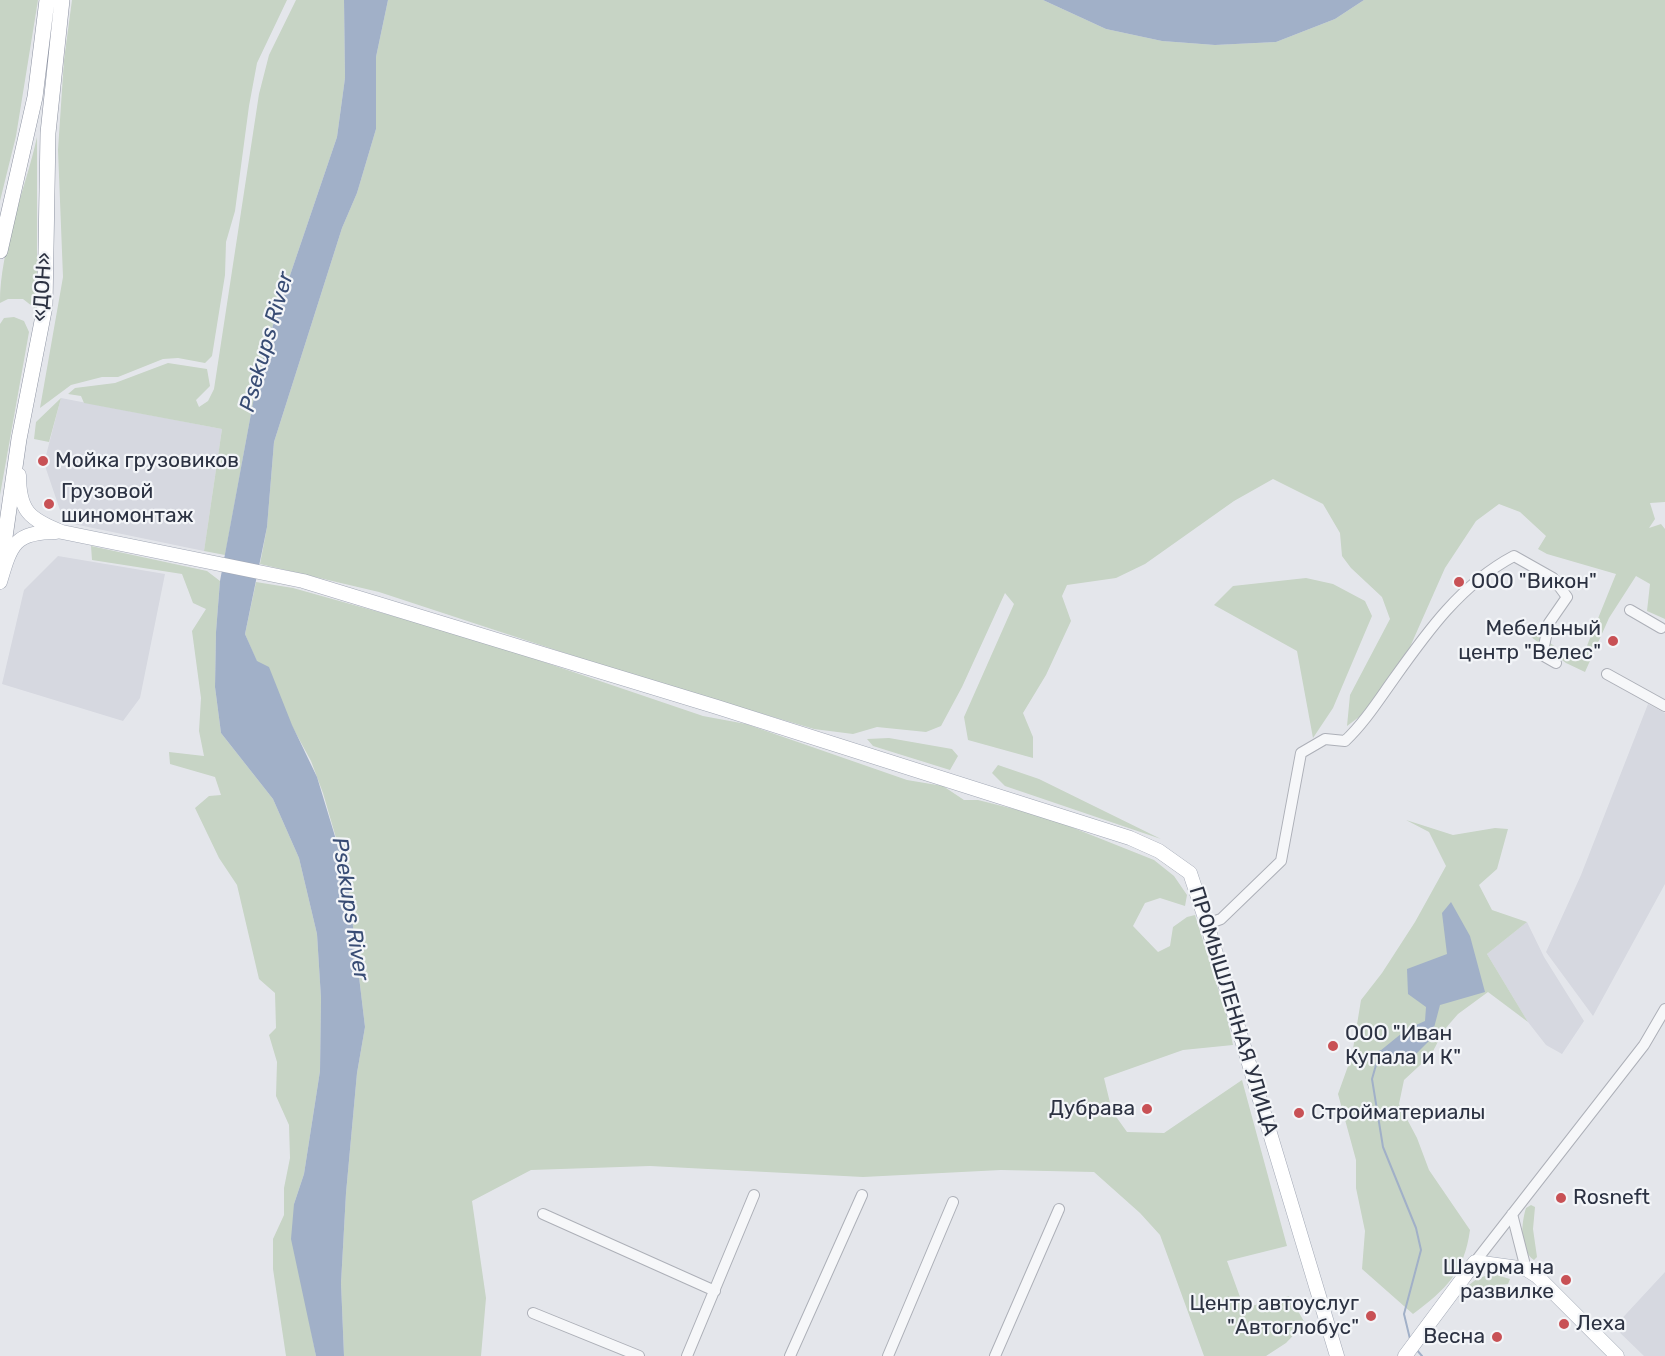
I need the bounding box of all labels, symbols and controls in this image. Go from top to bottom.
street label: «ДОН» [28,251,58,323]
water label: Psekups River [234,269,300,415]
place label: Мойка грузовиков [55,448,239,474]
marker: Мойка грузовиков [36,454,50,468]
place label: Грузовой шиномонтаж [61,479,193,529]
marker: Грузовой шиномонтаж [42,497,56,511]
place label: ООО "Викон" [1471,569,1597,595]
marker: ООО "Викон" [1452,575,1466,589]
place label: Мебельный центр "Велес" [1458,616,1601,666]
marker: Мебельный центр "Велес" [1606,634,1620,648]
water label: Psekups River [326,836,374,982]
street label: ПРОМЫШЛЕННАЯ УЛИЦА [1183,884,1283,1138]
place label: ООО "Иван Купала и К" [1345,1021,1461,1071]
marker: ООО "Иван Купала и К" [1326,1039,1340,1053]
place label: Дубрава [1049,1096,1135,1122]
place label: Стройматериалы [1311,1100,1485,1126]
marker: Дубрава [1140,1102,1154,1116]
marker: Стройматериалы [1292,1106,1306,1120]
place label: Rosneft [1573,1185,1650,1211]
marker: Rosneft [1554,1191,1568,1205]
place label: Шаурма на развилке [1443,1255,1554,1305]
marker: Шаурма на развилке [1559,1273,1573,1287]
place label: Центр автоуслуг "Автоглобус" [1190,1291,1359,1341]
marker: Центр автоуслуг "Автоглобус" [1364,1309,1378,1323]
place label: Леха [1576,1311,1625,1337]
marker: Леха [1557,1317,1571,1331]
place label: Весна [1423,1324,1485,1350]
marker: Весна [1490,1330,1504,1344]

